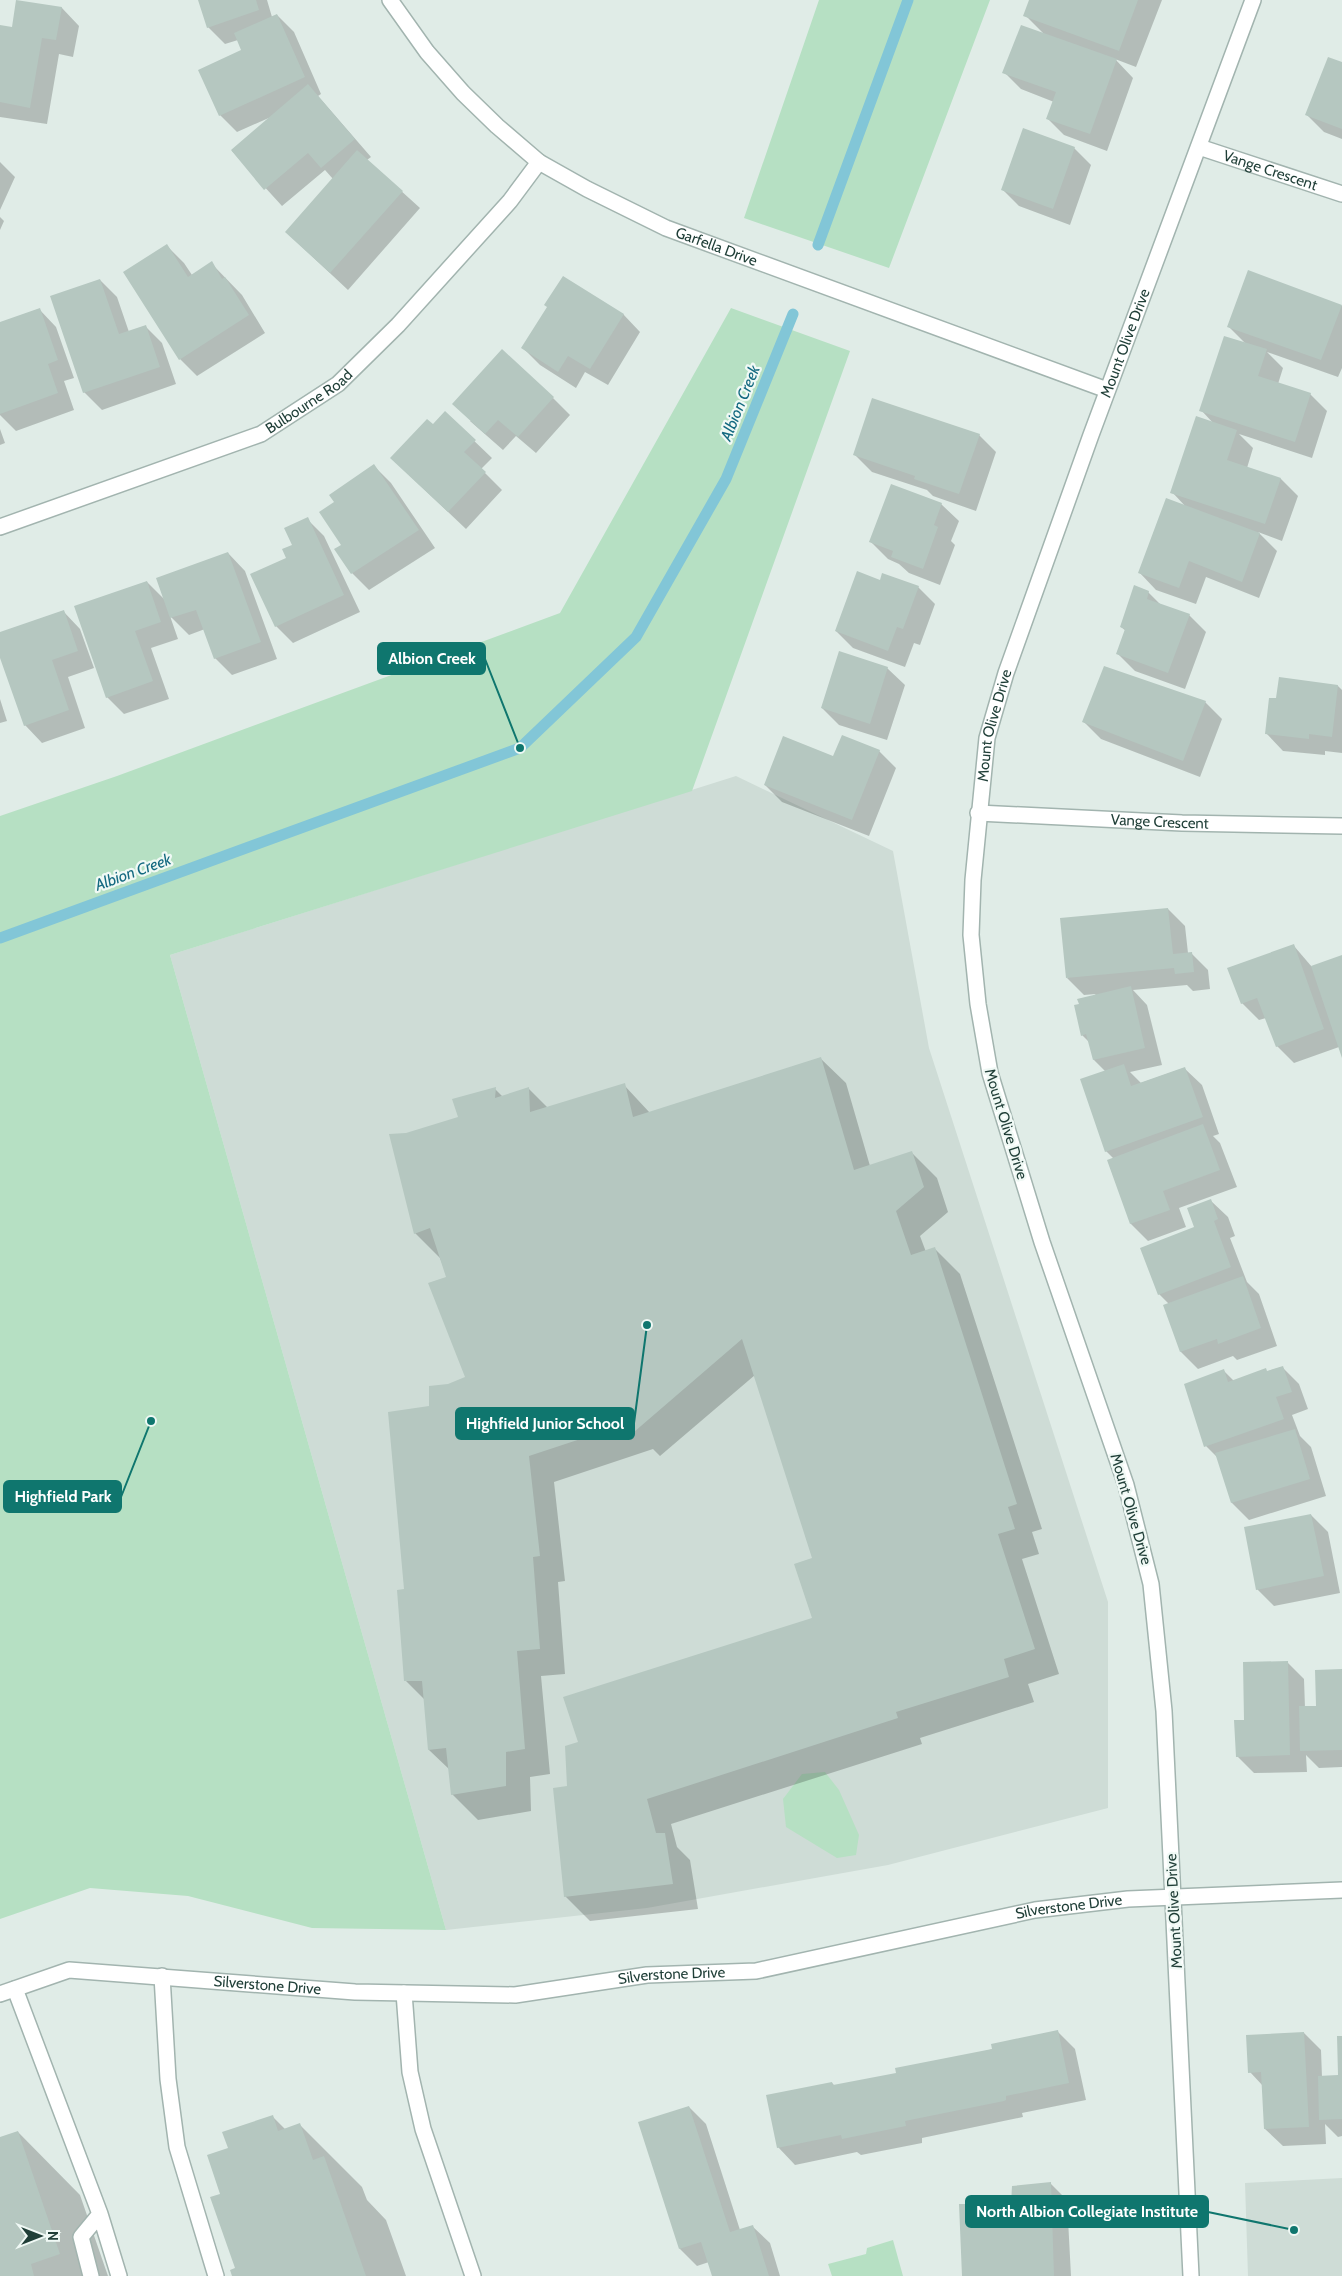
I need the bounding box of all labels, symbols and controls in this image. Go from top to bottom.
street label: Vange Crescent [1221,147,1320,194]
street label: Garfella Drive [673,223,760,270]
street label: Mount Olive Drive [1097,286,1154,400]
water label: Albion Creek [716,362,764,444]
street label: Bulbourne Road [262,366,356,438]
callout: Albion Creek [378,643,485,674]
text: Albion Creek [388,649,476,668]
street label: Mount Olive Drive [974,667,1016,783]
street label: Vange Crescent [1110,811,1209,833]
water label: Albion Creek [91,849,175,895]
street label: Mount Olive Drive [981,1066,1032,1182]
callout: Highfield Junior School [456,1408,634,1439]
text: Highfield Junior School [466,1414,624,1433]
street label: Mount Olive Drive [1107,1451,1156,1567]
callout: Highfield Park [4,1481,121,1512]
text: Highfield Park [14,1487,112,1506]
street label: Mount Olive Drive [1162,1853,1186,1969]
street label: Silverstone Drive [1014,1891,1123,1923]
street label: Silverstone Drive [617,1963,726,1988]
street label: Silverstone Drive [213,1972,322,1998]
callout: North Albion Collegiate Institute [966,2196,1208,2227]
text: North Albion Collegiate Institute [976,2202,1198,2221]
north arrow [15,2211,65,2261]
text: N [44,2231,62,2241]

